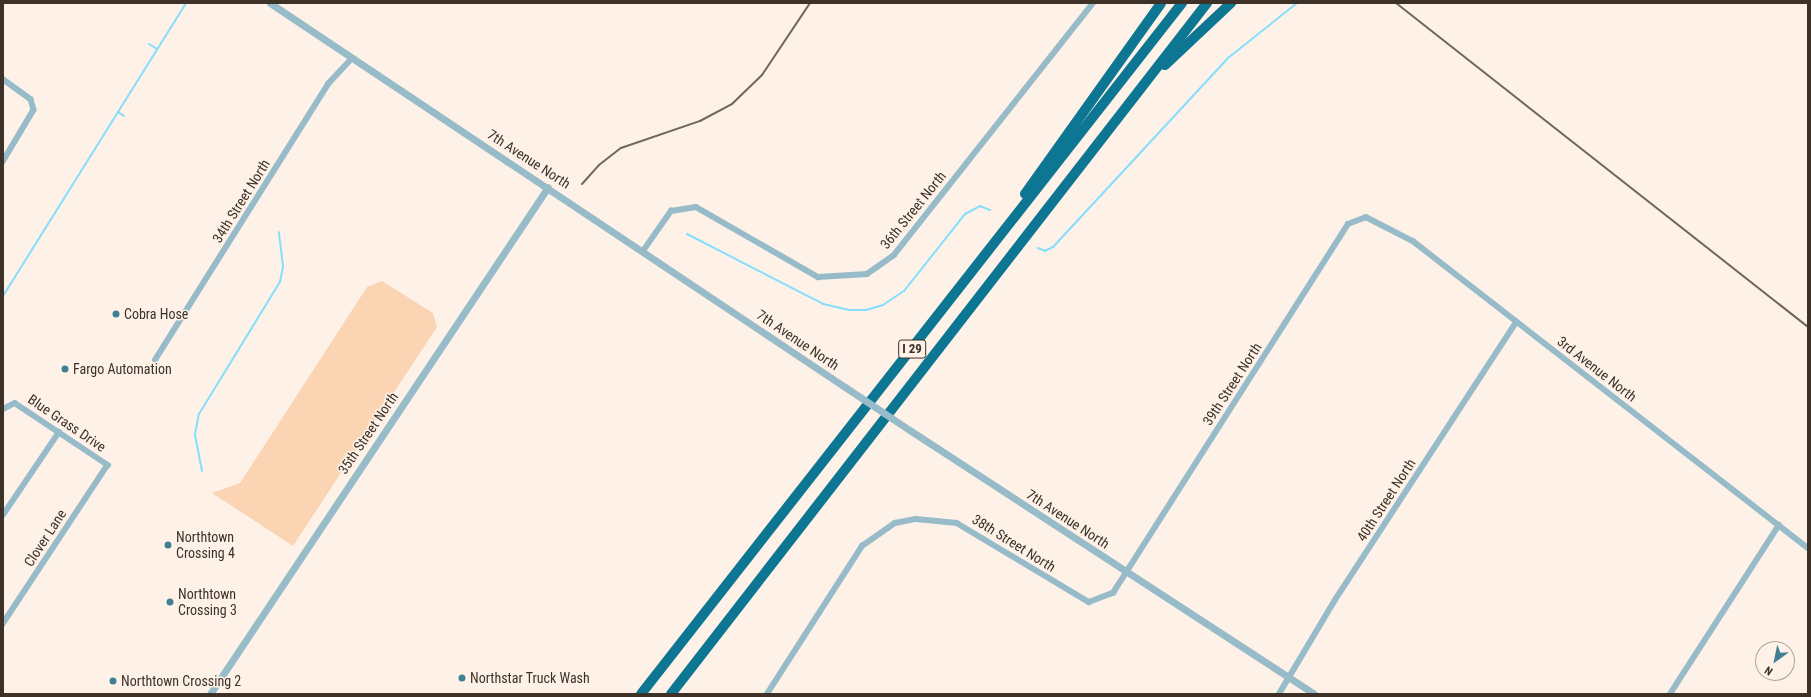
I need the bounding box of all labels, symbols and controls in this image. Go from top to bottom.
street label: 7th Avenue North [484,126,574,192]
street label: 34th Street North [209,156,273,246]
street label: 36th Street North [877,168,949,252]
place label: Cobra Hose [124,306,188,322]
street label: 7th Avenue North [754,306,842,374]
marker: Cobra Hose [111,309,121,319]
street label: 3rd Avenue North [1554,333,1640,405]
road number: I 29 [898,338,926,360]
street label: 39th Street North [1199,340,1265,428]
place label: Fargo Automation [73,361,172,377]
marker: Fargo Automation [60,364,70,374]
street label: 35th Street North [334,389,402,477]
street label: Blue Grass Drive [25,391,109,455]
street label: 40th Street North [1353,456,1419,544]
street label: 7th Avenue North [1023,486,1113,552]
street label: Clover Lane [20,506,70,570]
street label: 38th Street North [969,511,1059,575]
place label: Northtown Crossing 4 [176,529,235,562]
marker: Northtown Crossing 4 [163,540,173,550]
place label: Northtown Crossing 3 [178,586,237,618]
marker: Northtown Crossing 3 [165,597,175,607]
north arrow [1755,641,1795,681]
text: N [1762,663,1775,678]
place label: Northstar Truck Wash [470,670,590,686]
place label: Northtown Crossing 2 [121,673,241,689]
marker: Northstar Truck Wash [457,673,467,683]
marker: Northtown Crossing 2 [108,676,118,686]

